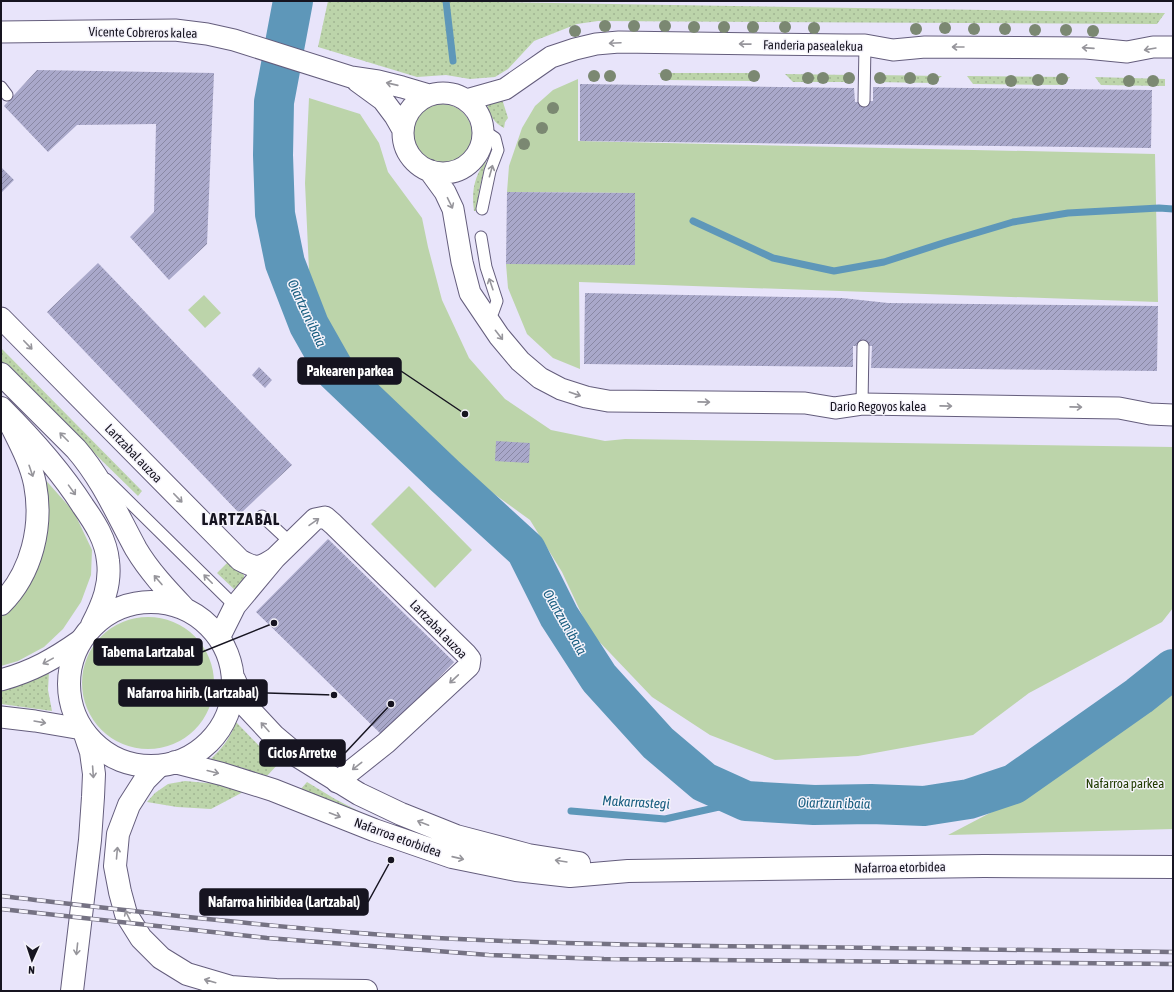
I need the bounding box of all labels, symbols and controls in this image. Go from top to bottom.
street label: Vicente Cobreros kalea [88,24,198,41]
street label: Fanderia pasealekua [763,37,863,54]
one-way arrow [609,39,622,46]
one-way arrow [739,40,752,48]
one-way arrow [952,43,965,51]
one-way arrow [1082,45,1095,52]
one-way arrow [1144,45,1157,53]
one-way arrow [385,80,398,88]
one-way arrow [488,165,495,178]
one-way arrow [447,197,454,209]
water label: Oiartzun ibaia [284,277,330,350]
one-way arrow [487,278,495,290]
one-way arrow [495,330,504,341]
one-way arrow [23,340,33,350]
callout: Pakearen parkea [298,358,401,384]
text: Pakearen parkea [306,363,394,379]
one-way arrow [569,391,582,398]
one-way arrow [697,398,710,406]
street label: Dario Regoyos kalea [830,399,926,414]
one-way arrow [939,402,952,409]
one-way arrow [1069,403,1082,411]
street label: Lartzabal auzoa [102,421,165,486]
one-way arrow [59,432,69,442]
one-way arrow [27,465,35,477]
one-way arrow [68,484,77,495]
one-way arrow [173,493,183,503]
district label: LARTZABAL [202,509,280,529]
one-way arrow [308,518,319,527]
one-way arrow [203,574,213,584]
one-way arrow [154,575,163,585]
water label: Oiartzun ibaia [540,587,590,658]
street label: Lartzabal auzoa [407,597,470,662]
callout: Taberna Lartzabal [94,639,202,665]
text: Taberna Lartzabal [102,644,194,660]
one-way arrow [42,658,54,666]
one-way arrow [449,675,459,684]
callout: Nafarroa hirib. (Lartzabal) [119,680,267,706]
text: Nafarroa hirib. (Lartzabal) [127,685,259,701]
one-way arrow [33,718,46,726]
one-way arrow [261,721,270,732]
callout: Ciclos Arretxe [260,740,345,766]
text: Ciclos Arretxe [267,745,337,761]
one-way arrow [352,762,363,770]
one-way arrow [90,765,97,778]
one-way arrow [206,768,219,776]
park label: Nafarroa parkea [1086,776,1164,791]
water label: Makarrastegi [602,792,670,812]
water label: Oiartzun ibaia [798,794,871,812]
one-way arrow [329,811,341,819]
street label: Nafarroa etorbidea [352,815,443,860]
one-way arrow [417,818,429,826]
one-way arrow [113,847,120,860]
one-way arrow [451,855,464,863]
one-way arrow [555,856,568,864]
street label: Nafarroa etorbidea [854,859,946,876]
callout: Nafarroa hiribidea (Lartzabal) [200,889,368,915]
text: Nafarroa hiribidea (Lartzabal) [208,894,360,910]
one-way arrow [124,910,131,922]
north arrow [12,940,52,980]
one-way arrow [73,942,81,955]
text: N [28,964,35,976]
one-way arrow [204,977,217,984]

